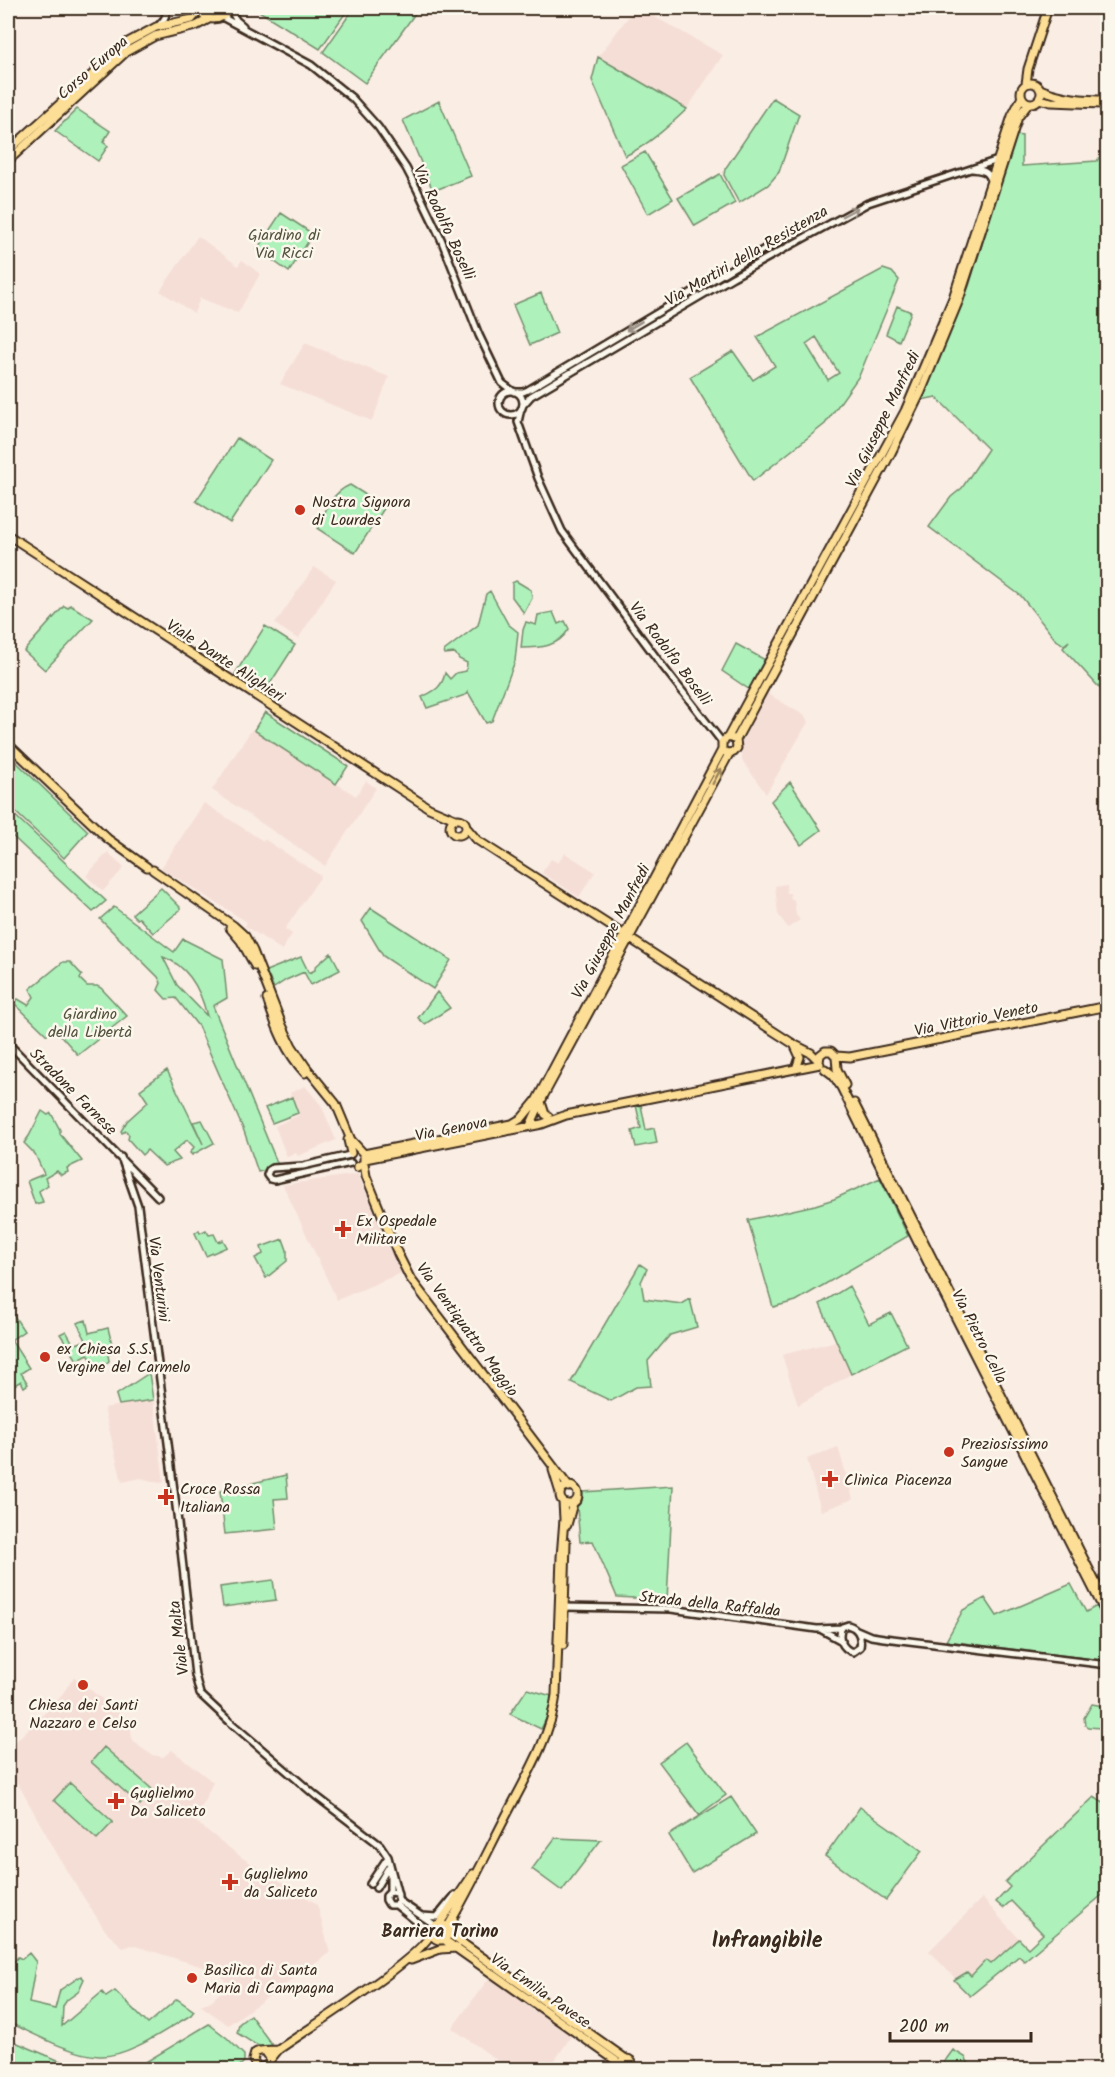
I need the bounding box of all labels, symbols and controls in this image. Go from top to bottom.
street label: Corso Europa [52,30,134,106]
street label: Via Rodolfo Boselli [406,161,482,286]
street label: Via Martiri della Resistenza [661,199,833,313]
one-way arrow [840,206,858,218]
park label: Giardino di Via Ricci [248,223,321,266]
one-way arrow [626,320,643,332]
street label: Via Giuseppe Manfredi [839,346,928,492]
place label: Nostra Signora di Lourdes [312,490,411,533]
marker: Nostra Signora di Lourdes [293,503,307,517]
street label: Via Rodolfo Boselli [622,597,718,712]
street label: Viale Dante Alighieri [161,613,291,710]
one-way arrow [712,768,723,786]
street label: Via Giuseppe Manfredi [565,859,658,1004]
street label: Via Vittorio Veneto [912,995,1040,1044]
park label: Giardino della Libertà [48,1002,132,1045]
street label: Stradone Farnese [23,1042,123,1142]
street label: Via Genova [413,1110,490,1149]
place label: Ex Ospedale Militare [356,1209,437,1252]
marker: Ex Ospedale Militare [334,1220,352,1238]
street label: Via Venturini [141,1235,176,1324]
street label: Via Ventiquattro Maggio [409,1257,524,1402]
street label: Via Pietro Cella [944,1285,1013,1388]
place label: ex Chiesa S.S. Vergine del Carmelo [57,1337,191,1380]
marker: ex Chiesa S.S. Vergine del Carmelo [38,1350,52,1364]
place label: Preziosissimo Sangue [961,1432,1048,1475]
marker: Preziosissimo Sangue [942,1445,956,1459]
place label: Clinica Piacenza [844,1468,952,1493]
marker: Clinica Piacenza [821,1470,839,1488]
place label: Croce Rossa Italiana [180,1477,261,1520]
marker: Croce Rossa Italiana [157,1488,175,1506]
street label: Strada della Raffalda [638,1585,782,1624]
street label: Viale Malta [163,1599,196,1677]
marker: Chiesa dei Santi Nazzaro e Celso [76,1678,90,1692]
place label: Chiesa dei Santi Nazzaro e Celso [28,1693,139,1736]
place label: Guglielmo Da Saliceto [130,1781,206,1824]
marker: Guglielmo Da Saliceto [107,1792,125,1810]
place label: Guglielmo da Saliceto [244,1862,317,1905]
marker: Guglielmo da Saliceto [221,1873,239,1891]
district label: Barriera Torino [382,1918,498,1947]
district label: Infrangibile [711,1924,823,1959]
street label: Via Emilia Pavese [485,1947,596,2035]
place label: Basilica di Santa Maria di Campagna [204,1958,334,2001]
marker: Basilica di Santa Maria di Campagna [185,1971,199,1985]
scale bar [890,2005,1031,2043]
text: 200 m [899,2013,949,2042]

